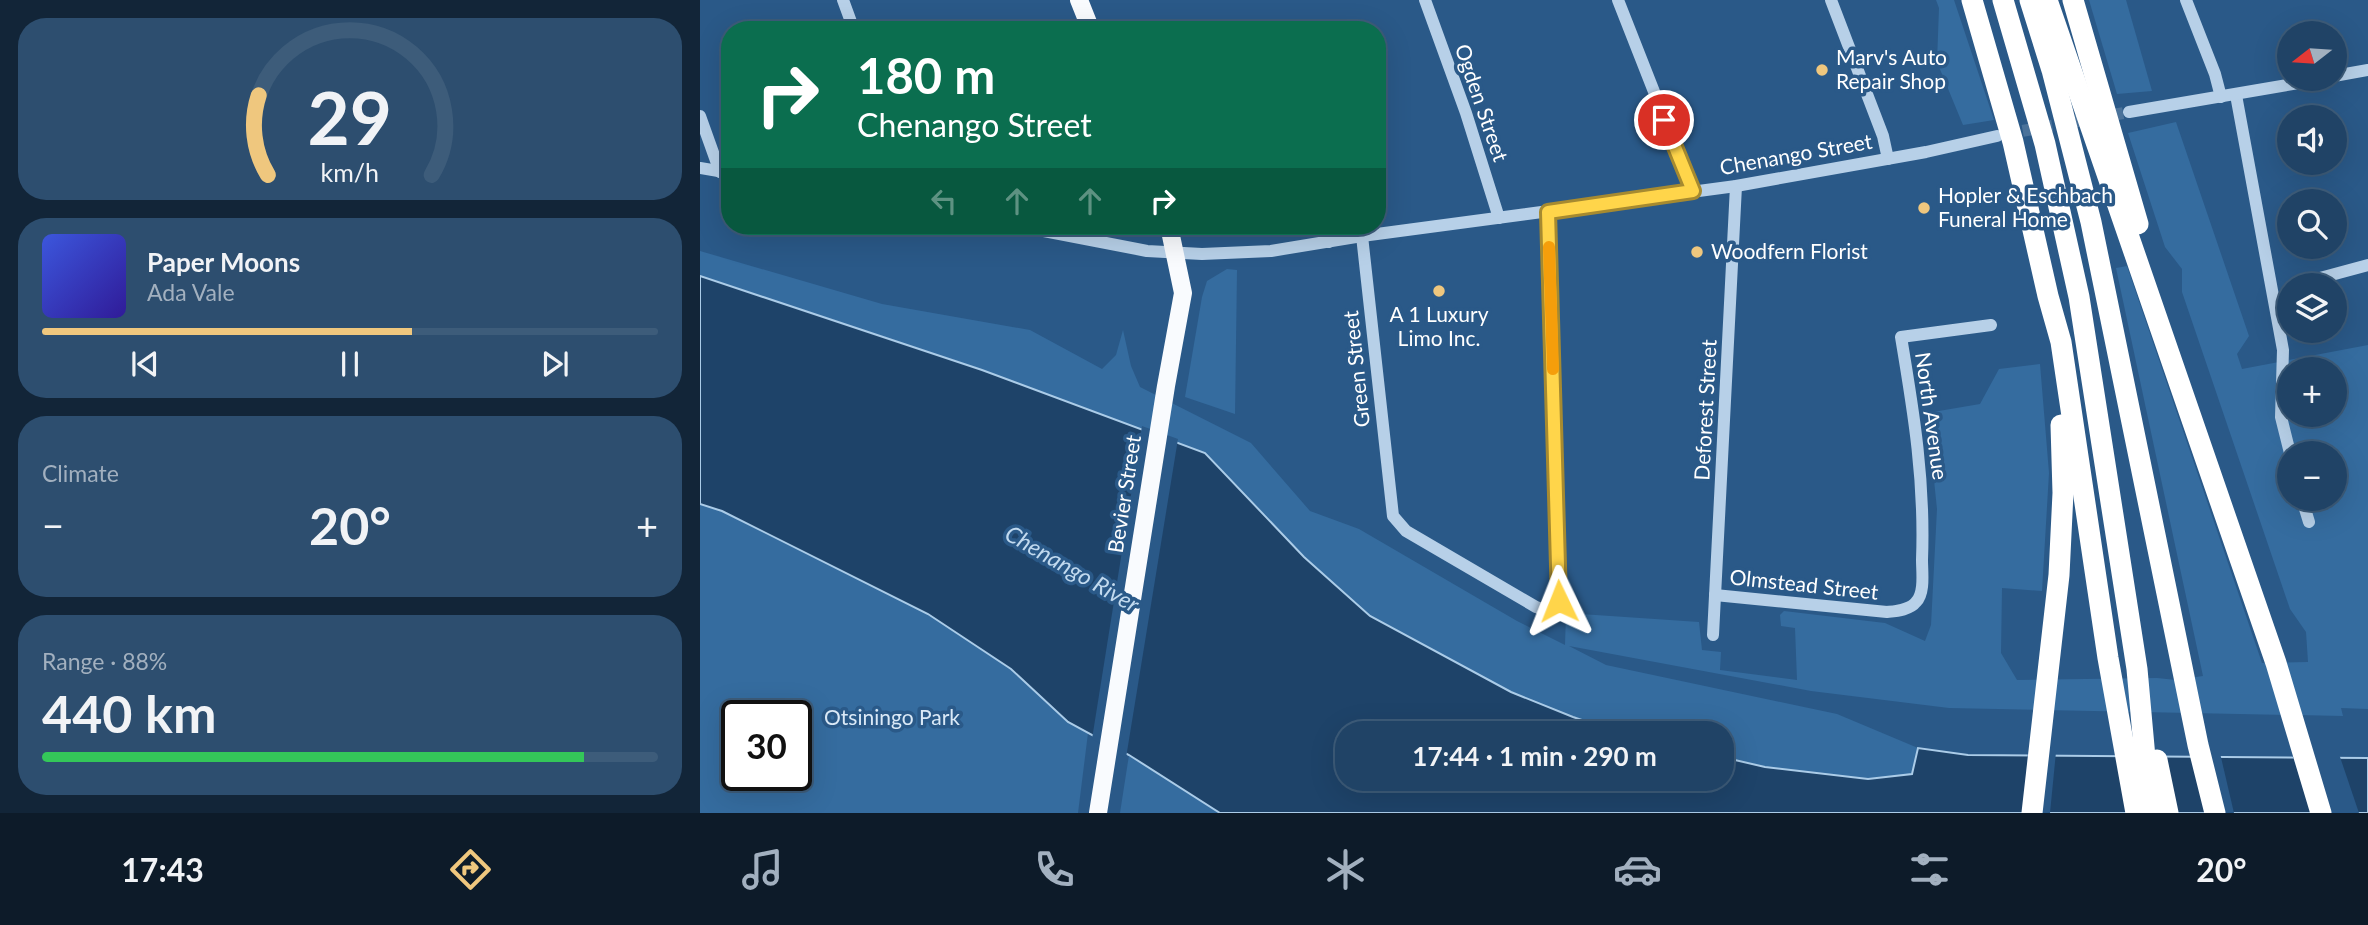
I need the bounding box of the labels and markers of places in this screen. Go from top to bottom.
place label: Marv's Auto Repair Shop [1836,44,1947,93]
marker: Marv's Auto Repair Shop [1814,62,1830,78]
pin [1634,90,1694,150]
place label: Hopler & Eschbach Funeral Home [1938,182,2113,231]
marker: Hopler & Eschbach Funeral Home [1916,200,1932,216]
place label: Woodfern Florist [1711,238,1868,263]
marker: Woodfern Florist [1689,244,1705,260]
marker: A 1 Luxury Limo Inc. [1431,283,1447,299]
place label: A 1 Luxury Limo Inc. [1390,301,1489,350]

